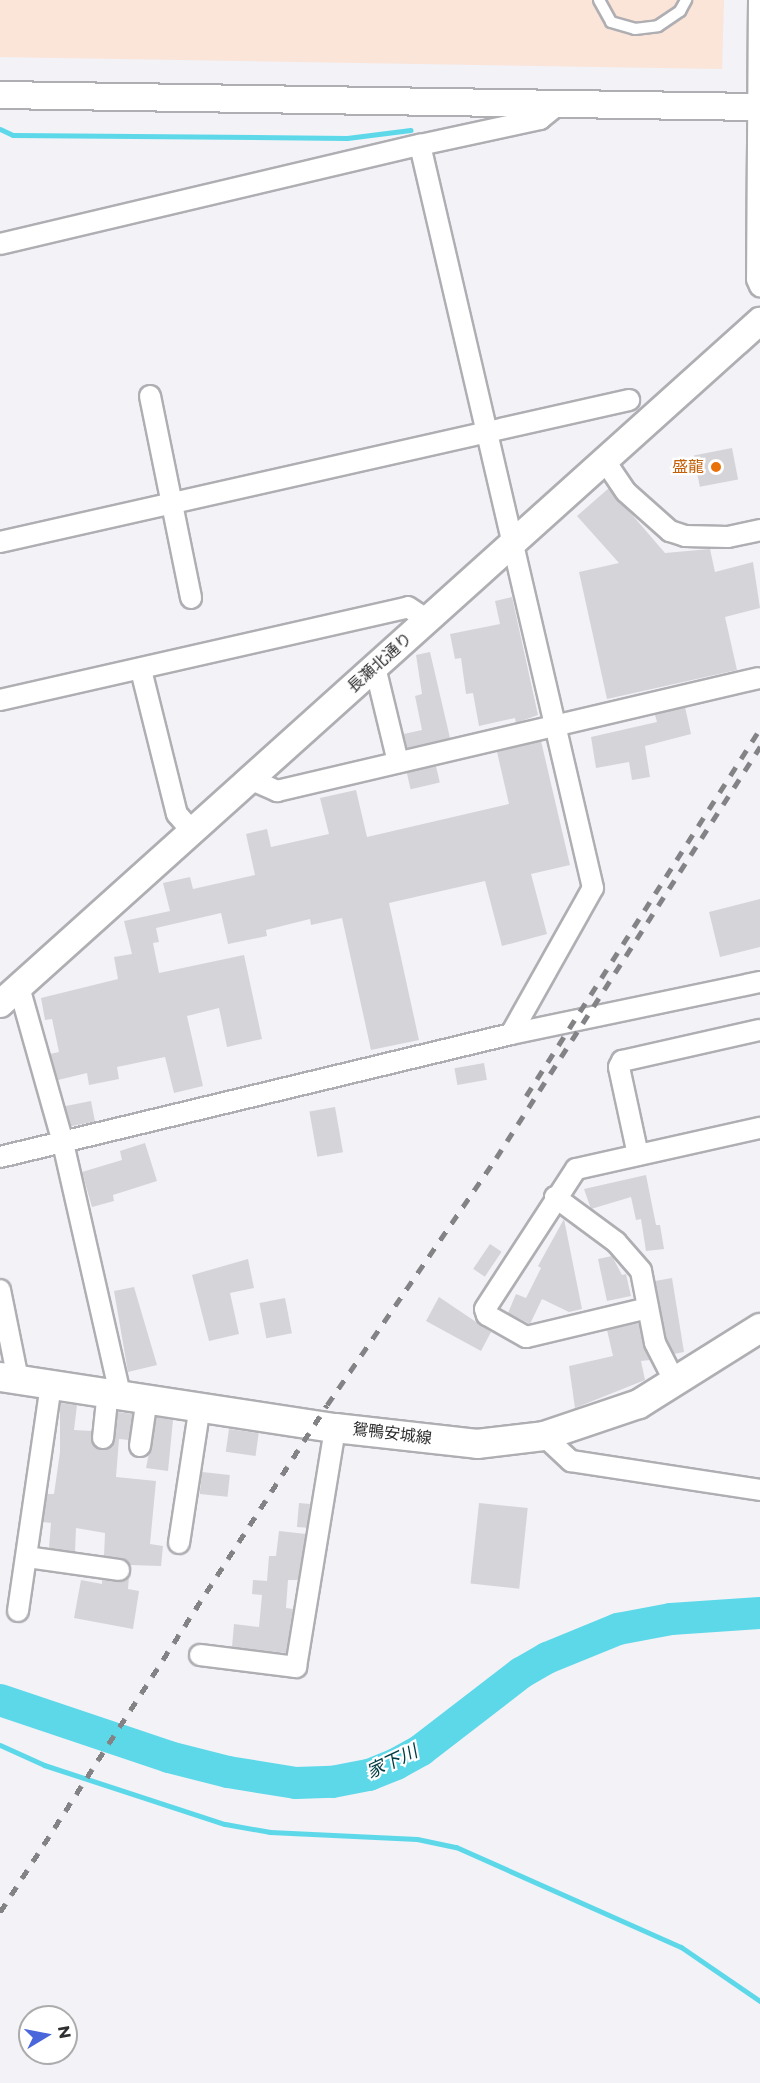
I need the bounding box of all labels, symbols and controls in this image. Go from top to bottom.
place label: 盛龍 [672,457,704,477]
marker: 盛龍 [709,460,723,474]
street label: 長瀬北通り [344,629,416,697]
street label: 鴛鴨安城線 [351,1420,433,1448]
water label: 家下川 [363,1741,421,1783]
north arrow [18,2005,78,2065]
text: N [54,2024,75,2040]

